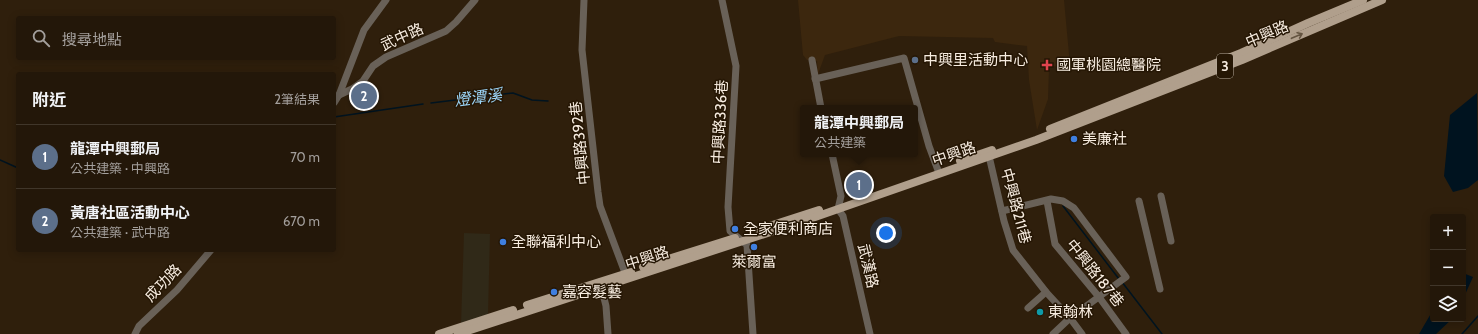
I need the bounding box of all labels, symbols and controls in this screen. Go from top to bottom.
search box [16,16,336,60]
street label: 中興路 [1243,17,1291,51]
street label: 武中路 [378,20,426,54]
icon: search [30,27,52,49]
text: 搜尋地點 [62,31,122,49]
one-way arrow [1291,32,1303,39]
place label: 中興里活動中心 [923,51,1028,69]
road number: 3 [1217,54,1233,78]
marker: 中興里活動中心 [910,55,920,65]
place label: 國軍桃園總醫院 [1056,56,1161,74]
marker: 國軍桃園總醫院 [1041,59,1053,71]
street label: 中興路336巷 [709,79,731,165]
pin: 2 [351,81,377,111]
water label: 燈潭溪 [453,85,505,110]
text: 附近 [32,90,66,110]
text: 2筆結果 [274,91,320,107]
street label: 中興路392巷 [567,100,593,186]
popup [800,105,918,157]
text: 龍潭中興郵局 [814,114,904,132]
place label: 美廉社 [1082,130,1127,148]
text: 公共建築 [814,134,866,150]
marker: 美廉社 [1069,134,1079,144]
street label: 中興路 [930,138,978,170]
text: 龍潭中興郵局 [70,140,160,158]
text: 1 [43,149,47,165]
text: 70 m [290,149,320,165]
text: 公共建築 · 中興路 [70,160,170,176]
street label: 中興路211巷 [997,166,1035,246]
pin: 1 [846,170,872,200]
text: 黃唐社區活動中心 [70,204,190,222]
text: 2 [42,213,48,229]
text: 670 m [283,213,320,229]
map controls [1430,214,1466,322]
button: + [1430,214,1466,250]
place label: 全家便利商店 [743,220,833,238]
your location [876,223,896,243]
text: 公共建築 · 武中路 [70,224,170,240]
marker: 全家便利商店 [730,224,740,234]
place label: 全聯福利中心 [511,233,601,251]
street label: 中興路187巷 [1062,236,1128,310]
marker: 全聯福利中心 [498,237,508,247]
street label: 中興路 [623,242,671,274]
marker: 萊爾富 [749,242,759,252]
street label: 武漢路 [854,242,882,290]
button: − [1430,250,1466,286]
place label: 萊爾富 [731,253,777,271]
street label: 成功路 [141,261,185,305]
place label: 嘉容髮藝 [562,283,622,301]
button: layers [1430,286,1466,322]
marker: 嘉容髮藝 [549,287,559,297]
place label: 東翰林 [1048,303,1093,321]
marker: 東翰林 [1035,307,1045,317]

